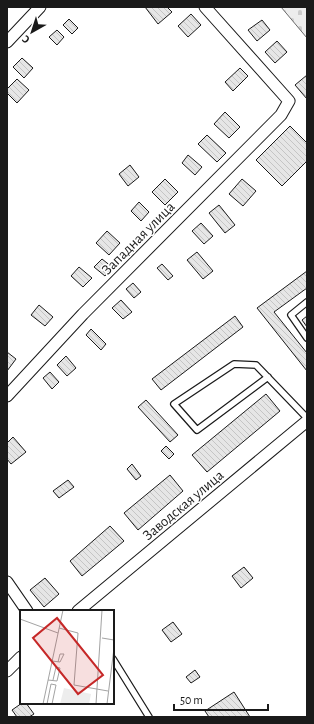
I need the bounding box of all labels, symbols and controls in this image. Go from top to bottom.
north arrow [12,12,52,52]
text: С [20,33,32,46]
street label: Западная улица [99,199,178,278]
street label: Заводская улица [140,467,227,543]
inset map [20,610,114,704]
scale bar [174,686,268,712]
text: 50 m [180,694,203,706]

